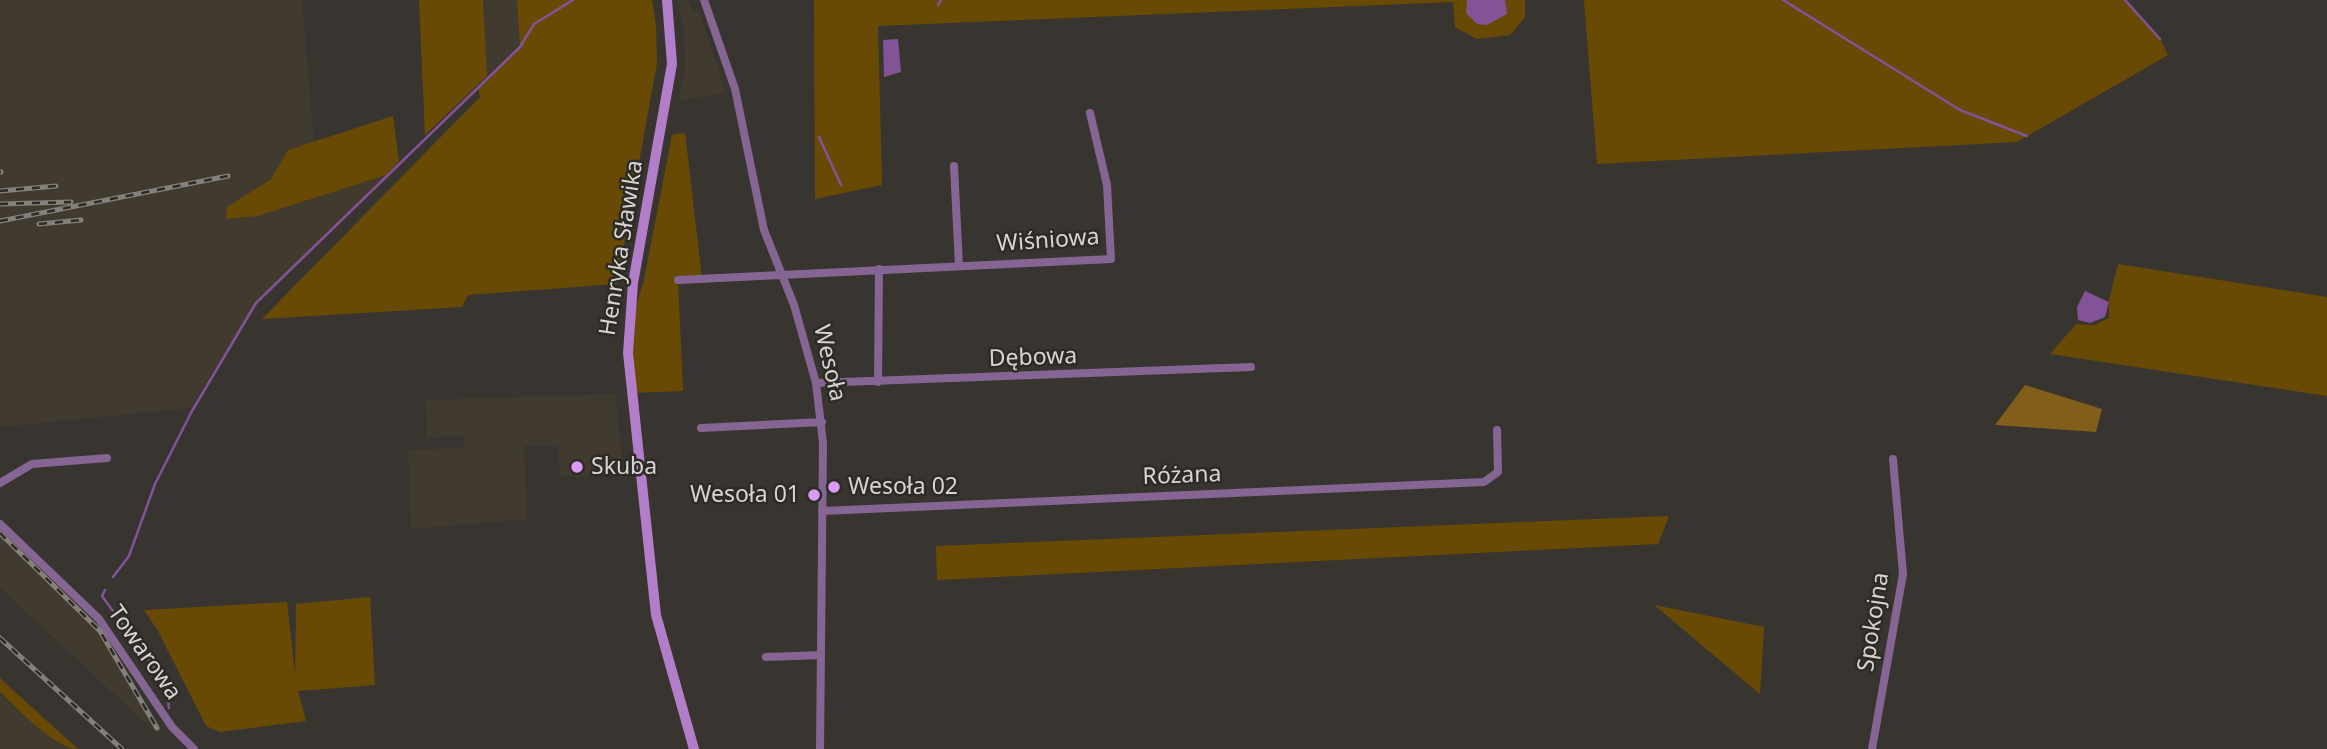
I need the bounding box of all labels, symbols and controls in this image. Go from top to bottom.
street label: Henryka Sławika [595,158,649,338]
street label: Wiśniowa [996,224,1100,258]
street label: Wesoła [807,322,851,404]
street label: Dębowa [988,343,1078,373]
place label: Skuba [591,453,657,481]
marker: Skuba [569,459,585,475]
street label: Różana [1142,461,1222,491]
place label: Wesoła 02 [848,473,958,501]
marker: Wesoła 02 [826,479,842,495]
place label: Wesoła 01 [690,481,800,509]
marker: Wesoła 01 [806,487,822,503]
street label: Spokojna [1853,570,1895,674]
street label: Towarowa [101,600,187,706]

